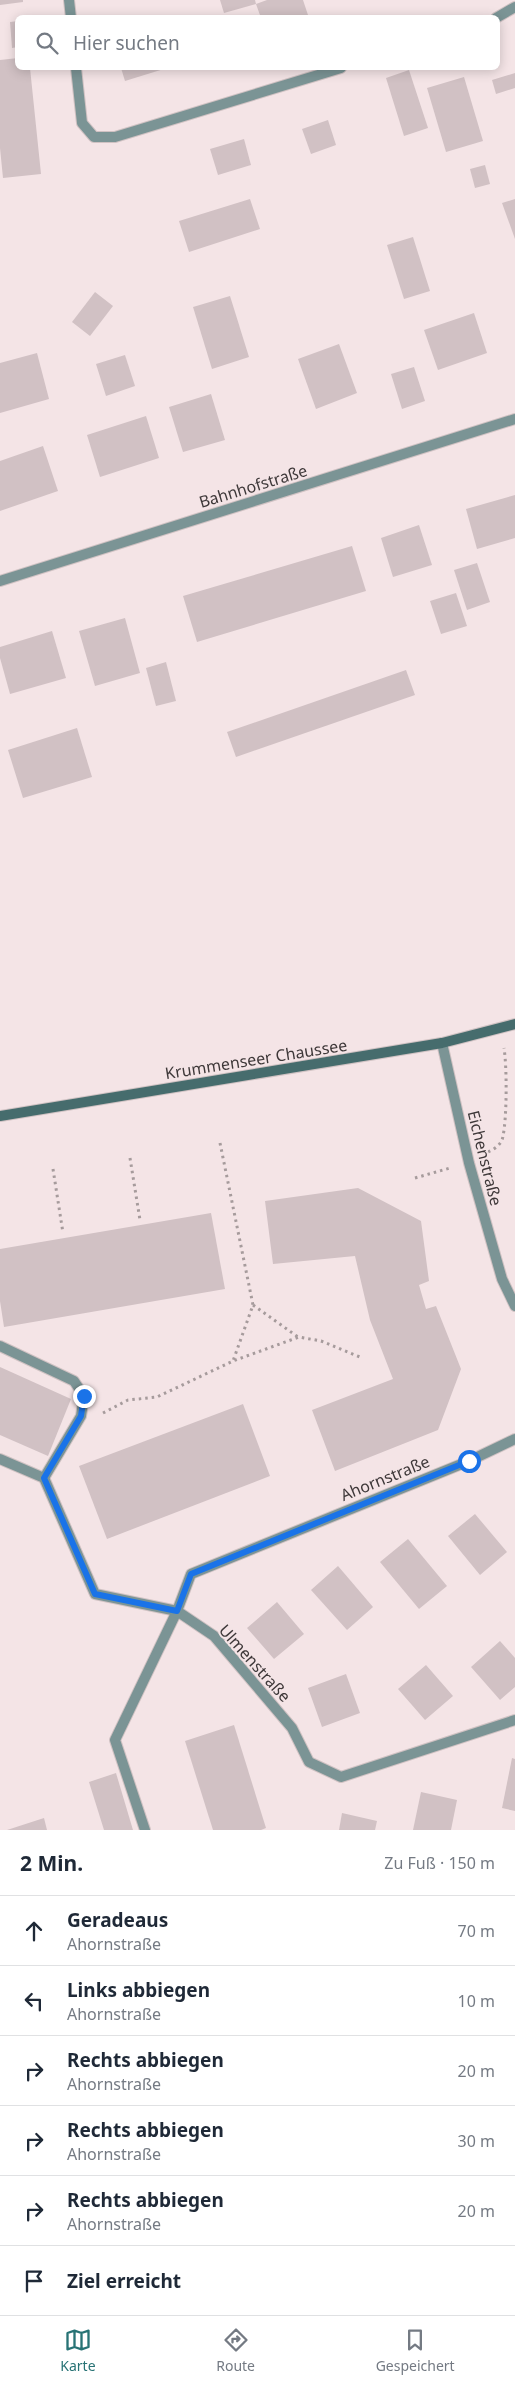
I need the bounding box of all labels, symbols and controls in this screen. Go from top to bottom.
search box [15,15,500,70]
icon: search [33,29,61,57]
text: Hier suchen [73,30,180,56]
street label: Bahnhofstraße [196,459,310,513]
street label: Krummenseer Chaussee [163,1034,349,1084]
street label: Eichenstraße [463,1108,507,1208]
route end [73,1385,96,1408]
street label: Ahornstraße [337,1450,433,1506]
route start [458,1450,481,1473]
street label: Ulmenstraße [214,1619,296,1707]
text: 2 Min. [20,1849,83,1877]
text: Zu Fuß · 150 m [384,1852,495,1874]
text: Geradeaus [67,1907,168,1933]
icon: ahead [20,1917,48,1945]
text: 70 m [458,1920,495,1942]
text: Ahornstraße [67,1933,161,1955]
text: Links abbiegen [67,1977,210,2003]
icon: left [20,1987,48,2015]
text: 10 m [458,1990,495,2012]
text: Ahornstraße [67,2003,161,2025]
text: Rechts abbiegen [67,2047,224,2073]
icon: right [20,2057,48,2085]
text: 20 m [458,2060,495,2082]
text: Ahornstraße [67,2073,161,2095]
text: Rechts abbiegen [67,2117,224,2143]
icon: right [20,2127,48,2155]
text: 30 m [458,2130,495,2152]
text: Ahornstraße [67,2143,161,2165]
text: Rechts abbiegen [67,2187,224,2213]
icon: right [20,2197,48,2225]
text: 20 m [458,2200,495,2222]
text: Ahornstraße [67,2213,161,2235]
icon: arrive [20,2267,48,2295]
text: Ziel erreicht [67,2268,181,2294]
tab: Karte [60,2326,96,2375]
tab: Route [216,2326,255,2375]
tab: Gespeichert [376,2326,455,2375]

